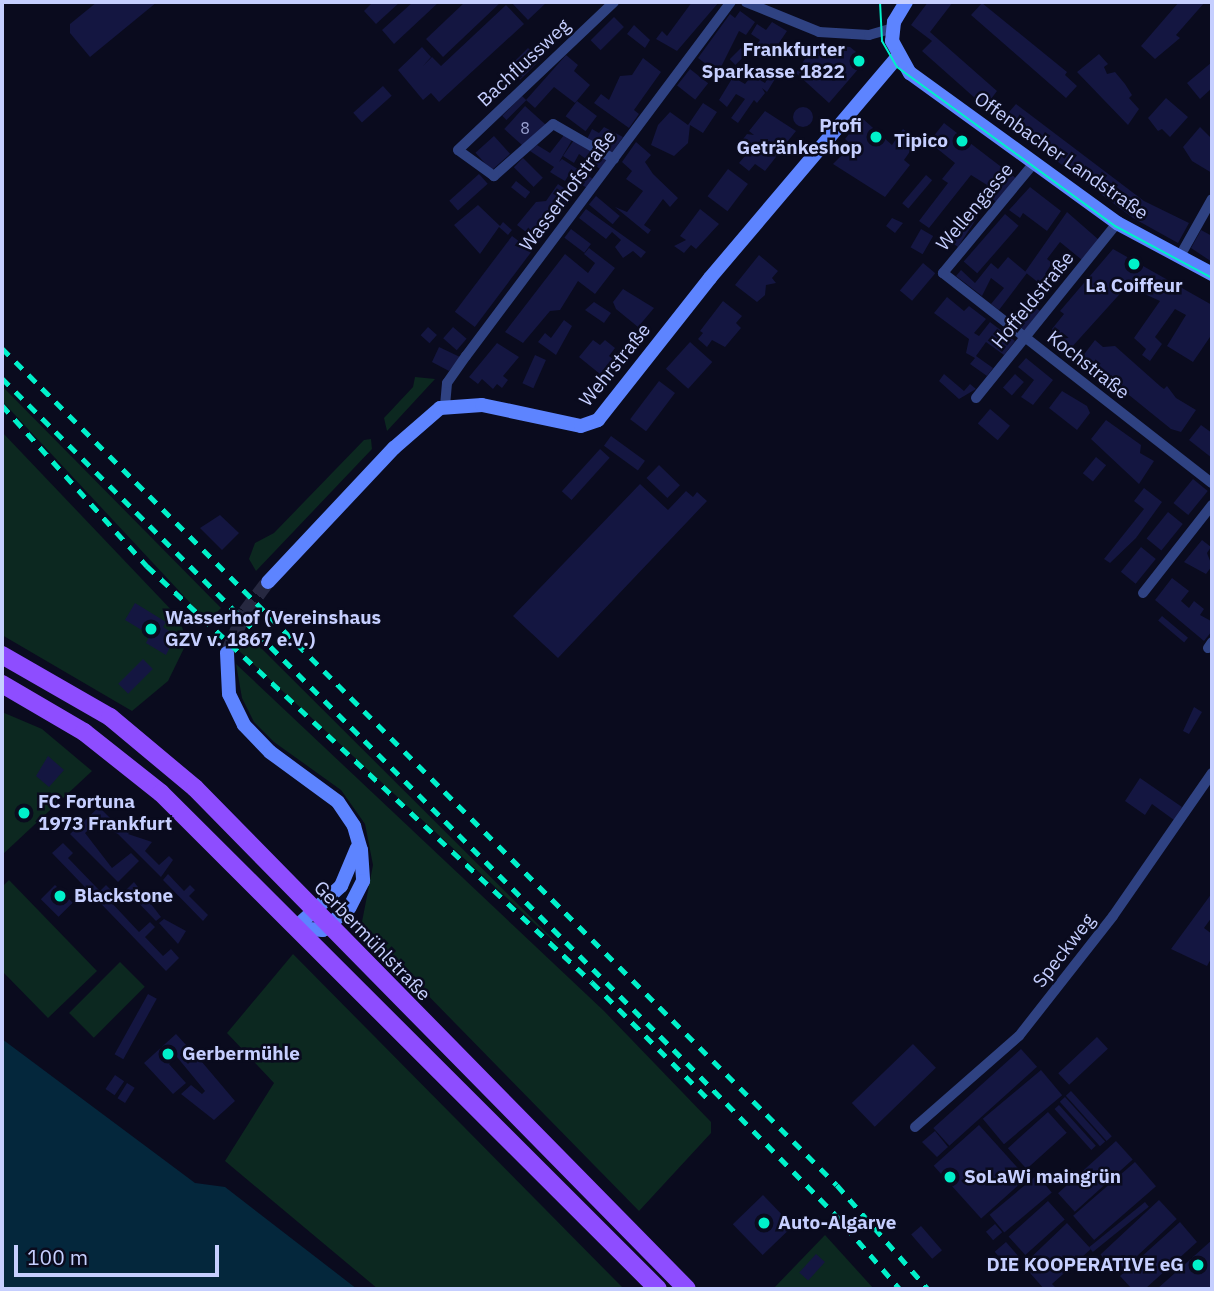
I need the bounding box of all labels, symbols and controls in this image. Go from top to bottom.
street label: Bachflussweg [473,14,575,112]
place label: Frankfurter Sparkasse 1822 [702,39,845,83]
marker: Frankfurter Sparkasse 1822 [851,53,867,69]
street label: Offenbacher Landstraße [970,87,1152,225]
place label: Profi Getränkeshop [737,115,862,159]
house number: 8 [520,118,530,138]
street label: Wasserhofstraße [515,126,621,256]
marker: Profi Getränkeshop [868,129,884,145]
place label: Tipico [894,130,948,152]
marker: Tipico [954,133,970,149]
street label: Wellengasse [932,159,1018,255]
street label: Hoffeldstraße [987,247,1079,353]
marker: La Coiffeur [1126,256,1142,272]
place label: La Coiffeur [1085,275,1183,297]
street label: Wehrstraße [575,319,655,411]
street label: Kochstraße [1042,326,1134,404]
place label: Wasserhof (Vereinshaus GZV v. 1867 e.V.) [165,607,381,651]
marker: Wasserhof (Vereinshaus GZV v. 1867 e.V.) [143,621,159,637]
place label: FC Fortuna 1973 Frankfurt [38,791,172,835]
marker: FC Fortuna 1973 Frankfurt [16,805,32,821]
street label: Gerbermühlstraße [309,876,435,1006]
place label: Blackstone [74,885,173,907]
marker: Blackstone [52,888,68,904]
street label: Speckweg [1028,910,1100,992]
place label: Gerbermühle [182,1043,300,1065]
marker: Gerbermühle [160,1046,176,1062]
place label: SoLaWi maingrün [964,1166,1121,1188]
marker: SoLaWi maingrün [942,1169,958,1185]
place label: Auto-Algarve [778,1212,896,1234]
marker: Auto-Algarve [756,1215,772,1231]
scale bar [18,1232,222,1276]
text: 100 m [27,1243,88,1271]
place label: DIE KOOPERATIVE eG [986,1254,1184,1276]
marker: DIE KOOPERATIVE eG [1190,1257,1206,1273]

